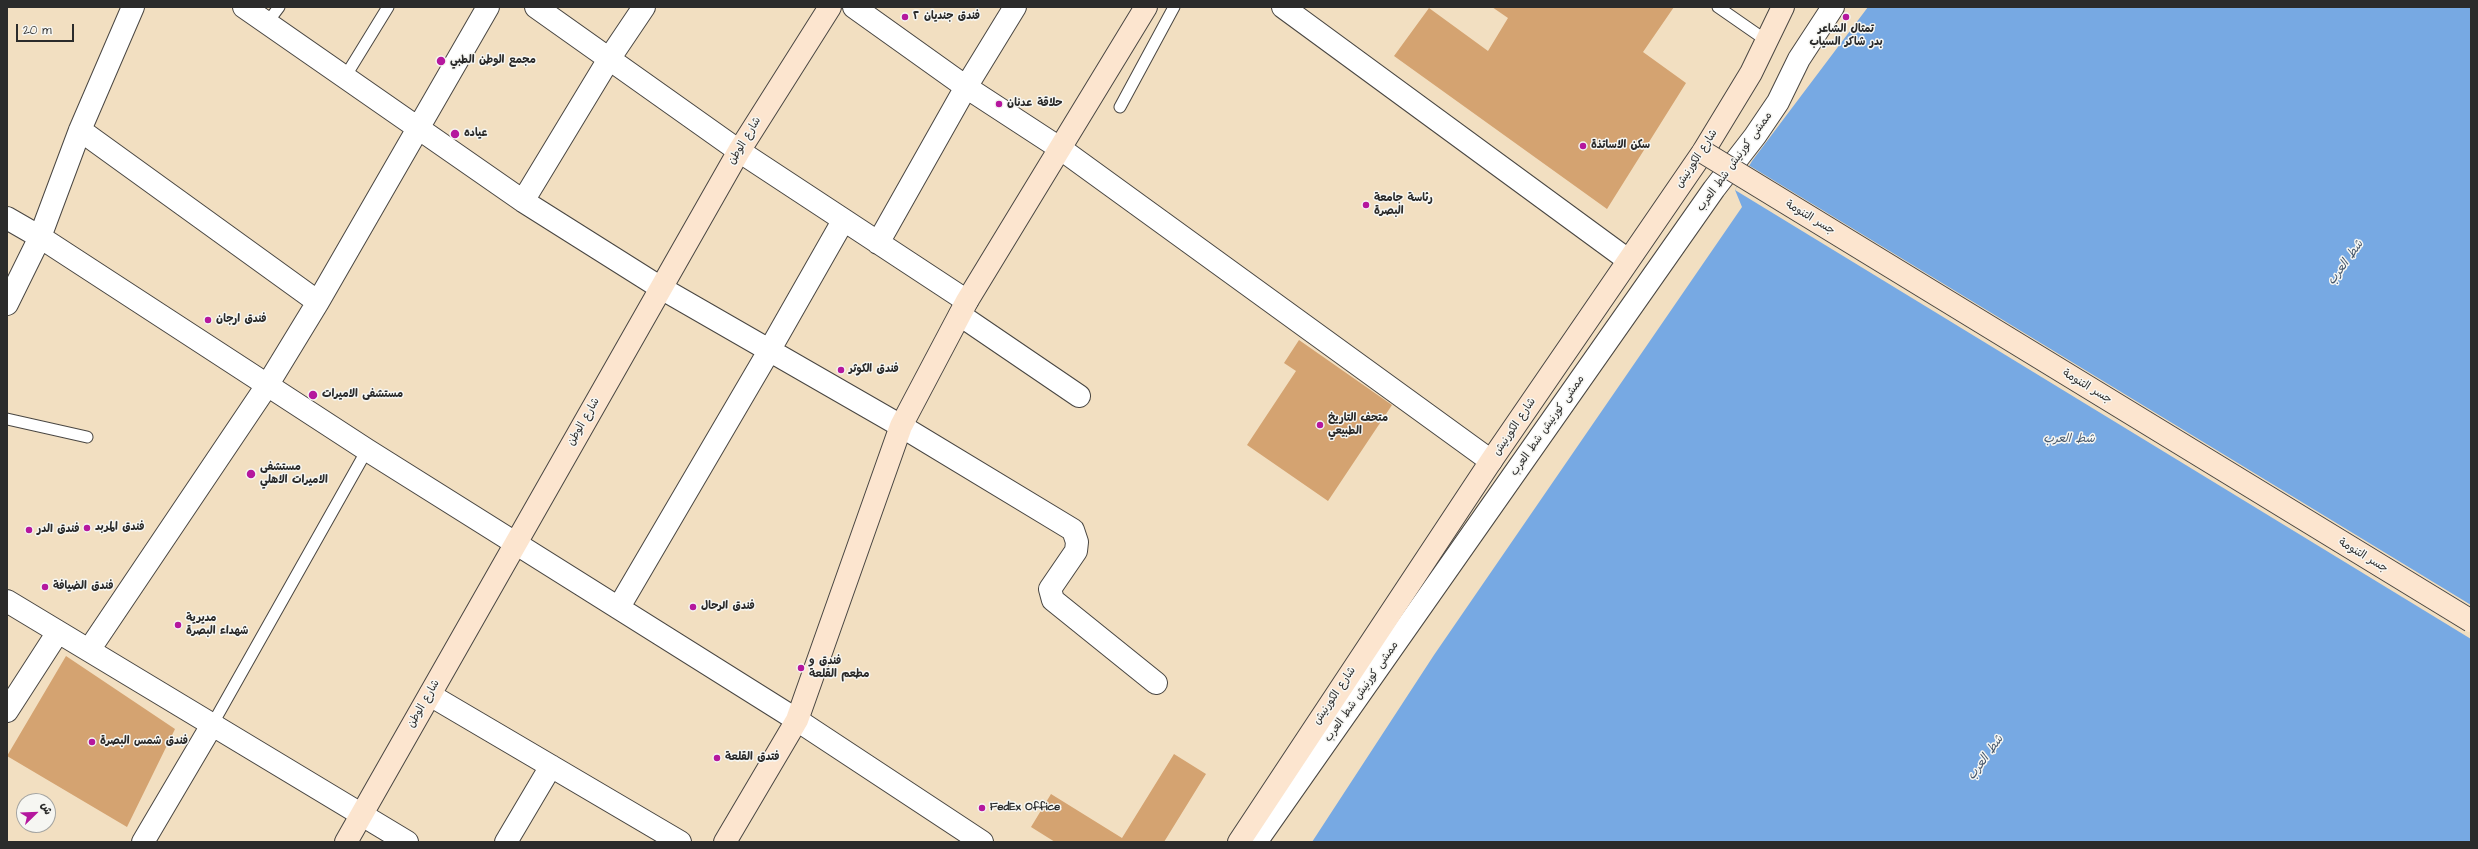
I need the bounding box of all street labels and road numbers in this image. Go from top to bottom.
street label: ممشى كورنيش شط العرب [1694,110,1776,214]
street label: شارع الوطن [726,115,764,167]
street label: شارع الكورنيش [1673,127,1721,191]
street label: جسر التنومة [1783,198,1837,238]
street label: جسر التنومة [2060,367,2114,407]
street label: ممشى كورنيش شط العرب [1508,373,1588,479]
street label: شارع الوطن [565,396,603,448]
street label: شارع الكورنيش [1491,396,1539,458]
street label: جسر التنومة [2336,536,2390,576]
street label: ممشى كورنيش شط العرب [1322,639,1402,745]
street label: شارع الكورنيش [1311,665,1359,727]
street label: شارع الوطن [405,678,443,730]

